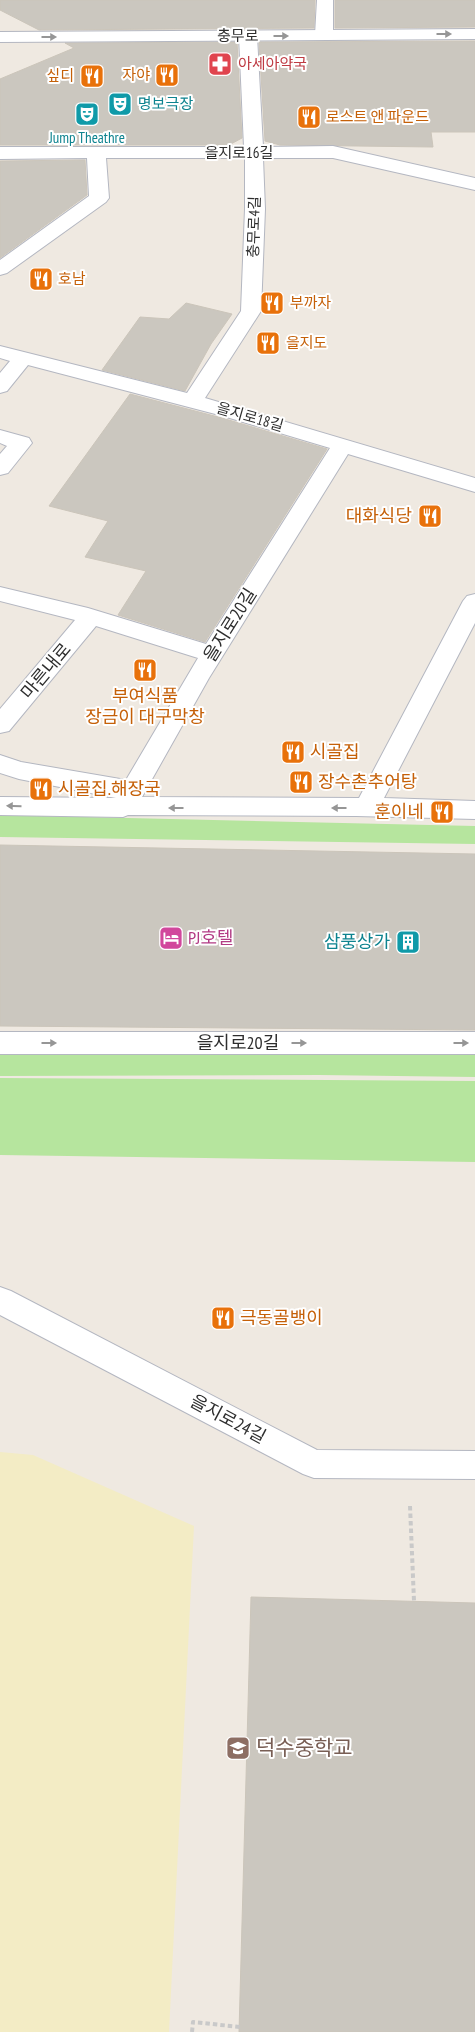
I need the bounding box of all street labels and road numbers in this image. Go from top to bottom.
street label: 충무로 [217,26,259,45]
street label: 을지로16길 [205,143,273,162]
street label: 충무로4길 [243,196,264,258]
street label: 을지로18길 [214,398,286,435]
street label: 을지로20길 [198,584,261,666]
street label: 마른내로 [16,638,76,703]
street label: 을지로20길 [197,1031,279,1054]
street label: 을지로24길 [186,1389,270,1448]

